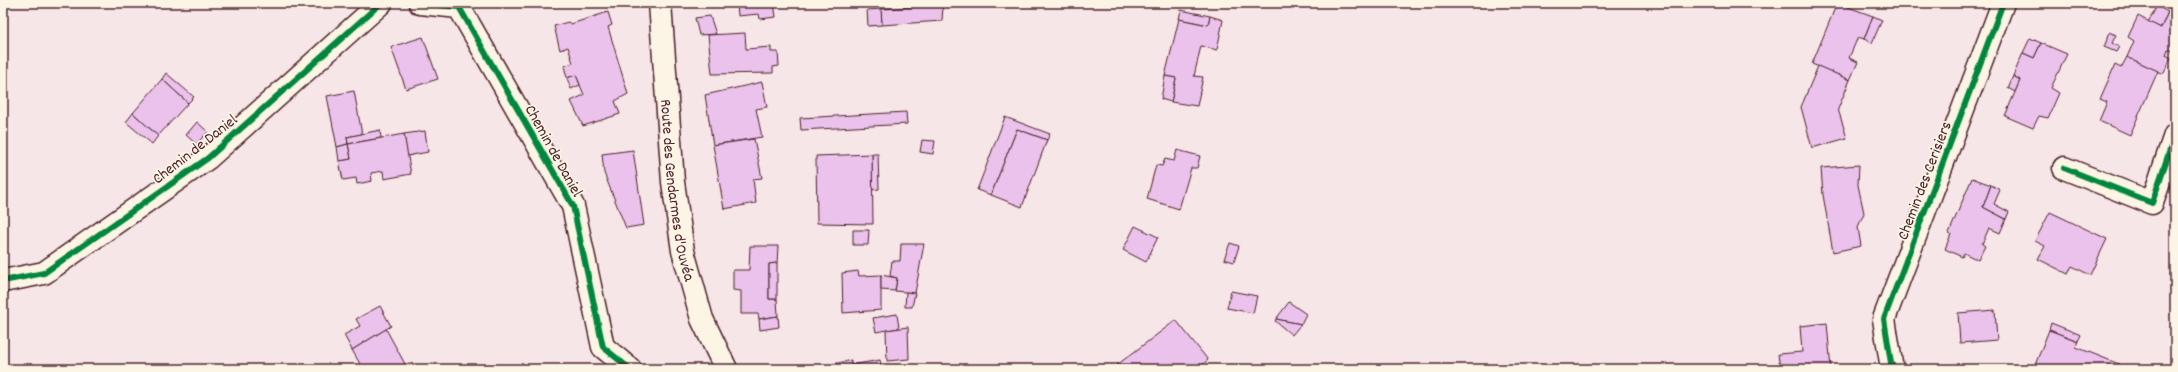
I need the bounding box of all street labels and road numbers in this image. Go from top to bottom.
street label: Route des Gendarmes d'Ouvéa [653,98,700,285]
street label: Chemin de Daniel [518,101,588,202]
street label: Chemin de Daniel [148,109,243,191]
street label: Chemin des Cerisiers [1892,118,1959,244]

